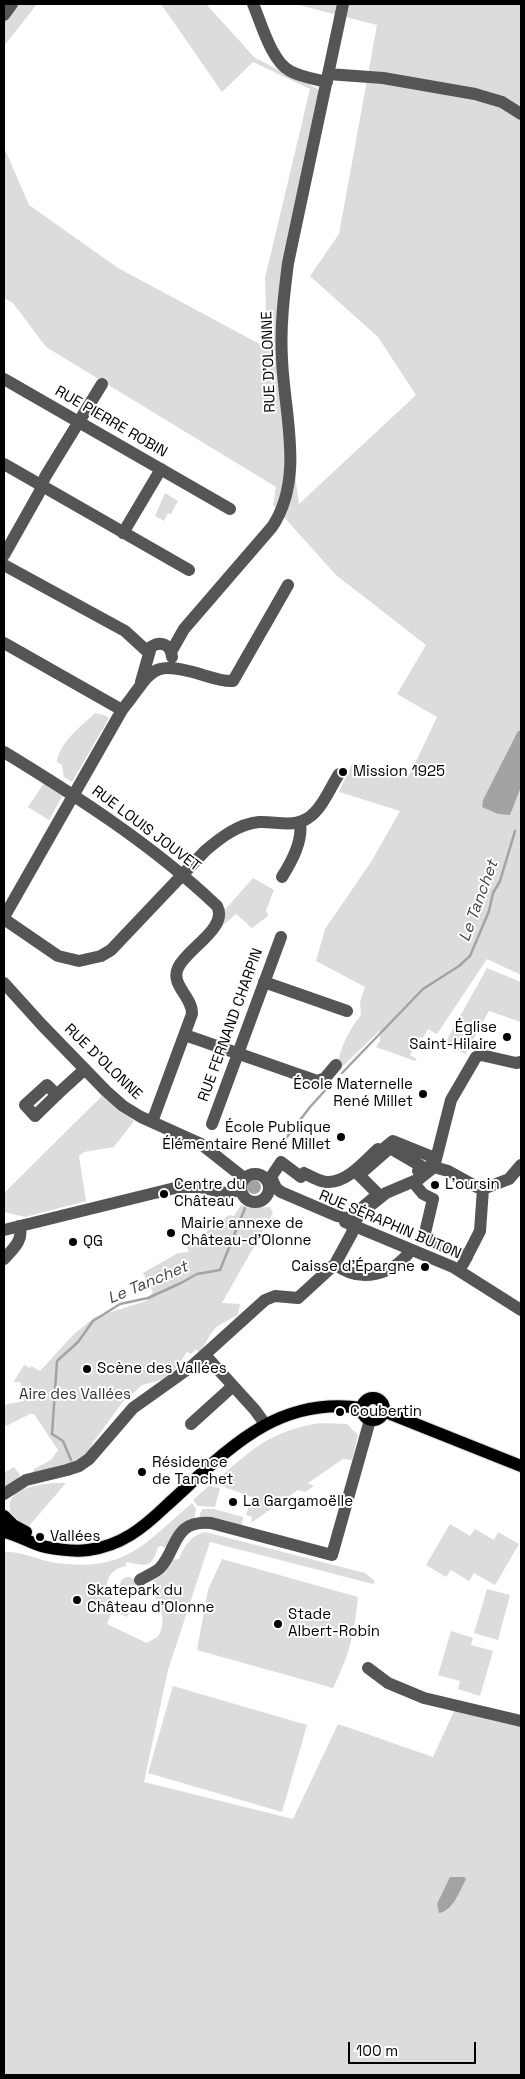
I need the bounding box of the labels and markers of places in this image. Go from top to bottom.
place label: Mission 1925 [353,763,445,781]
marker: Mission 1925 [337,766,349,778]
place label: Église Saint-Hilaire [409,1019,497,1054]
marker: Église Saint-Hilaire [501,1031,513,1043]
place label: École Maternelle René Millet [293,1076,413,1111]
marker: École Maternelle René Millet [417,1088,429,1100]
place label: École Publique Élémentaire René Millet [162,1119,331,1154]
marker: École Publique Élémentaire René Millet [335,1131,347,1143]
place label: Centre du Château [174,1176,245,1211]
place label: L'oursin [445,1176,500,1194]
marker: L'oursin [429,1179,441,1191]
marker: Centre du Château [158,1188,170,1200]
place label: Mairie annexe de Château-d'Olonne [181,1215,311,1250]
marker: Mairie annexe de Château-d'Olonne [165,1227,177,1239]
place label: QG [83,1233,103,1251]
marker: QG [67,1236,79,1248]
place label: Caisse d'Épargne [291,1258,415,1276]
marker: Caisse d'Épargne [419,1261,431,1273]
place label: Scène des Vallées [97,1360,227,1378]
marker: Scène des Vallées [81,1363,93,1375]
place label: Coubertin [350,1403,422,1421]
marker: Coubertin [334,1406,346,1418]
place label: Résidence de Tanchet [152,1454,233,1489]
marker: Résidence de Tanchet [136,1466,148,1478]
place label: La Gargamoëlle [243,1493,353,1511]
marker: La Gargamoëlle [227,1496,239,1508]
place label: Vallées [50,1528,100,1546]
marker: Vallées [34,1531,46,1543]
place label: Skatepark du Château d'Olonne [87,1582,215,1617]
marker: Skatepark du Château d'Olonne [71,1594,83,1606]
place label: Stade Albert-Robin [288,1606,380,1641]
marker: Stade Albert-Robin [272,1618,284,1630]

